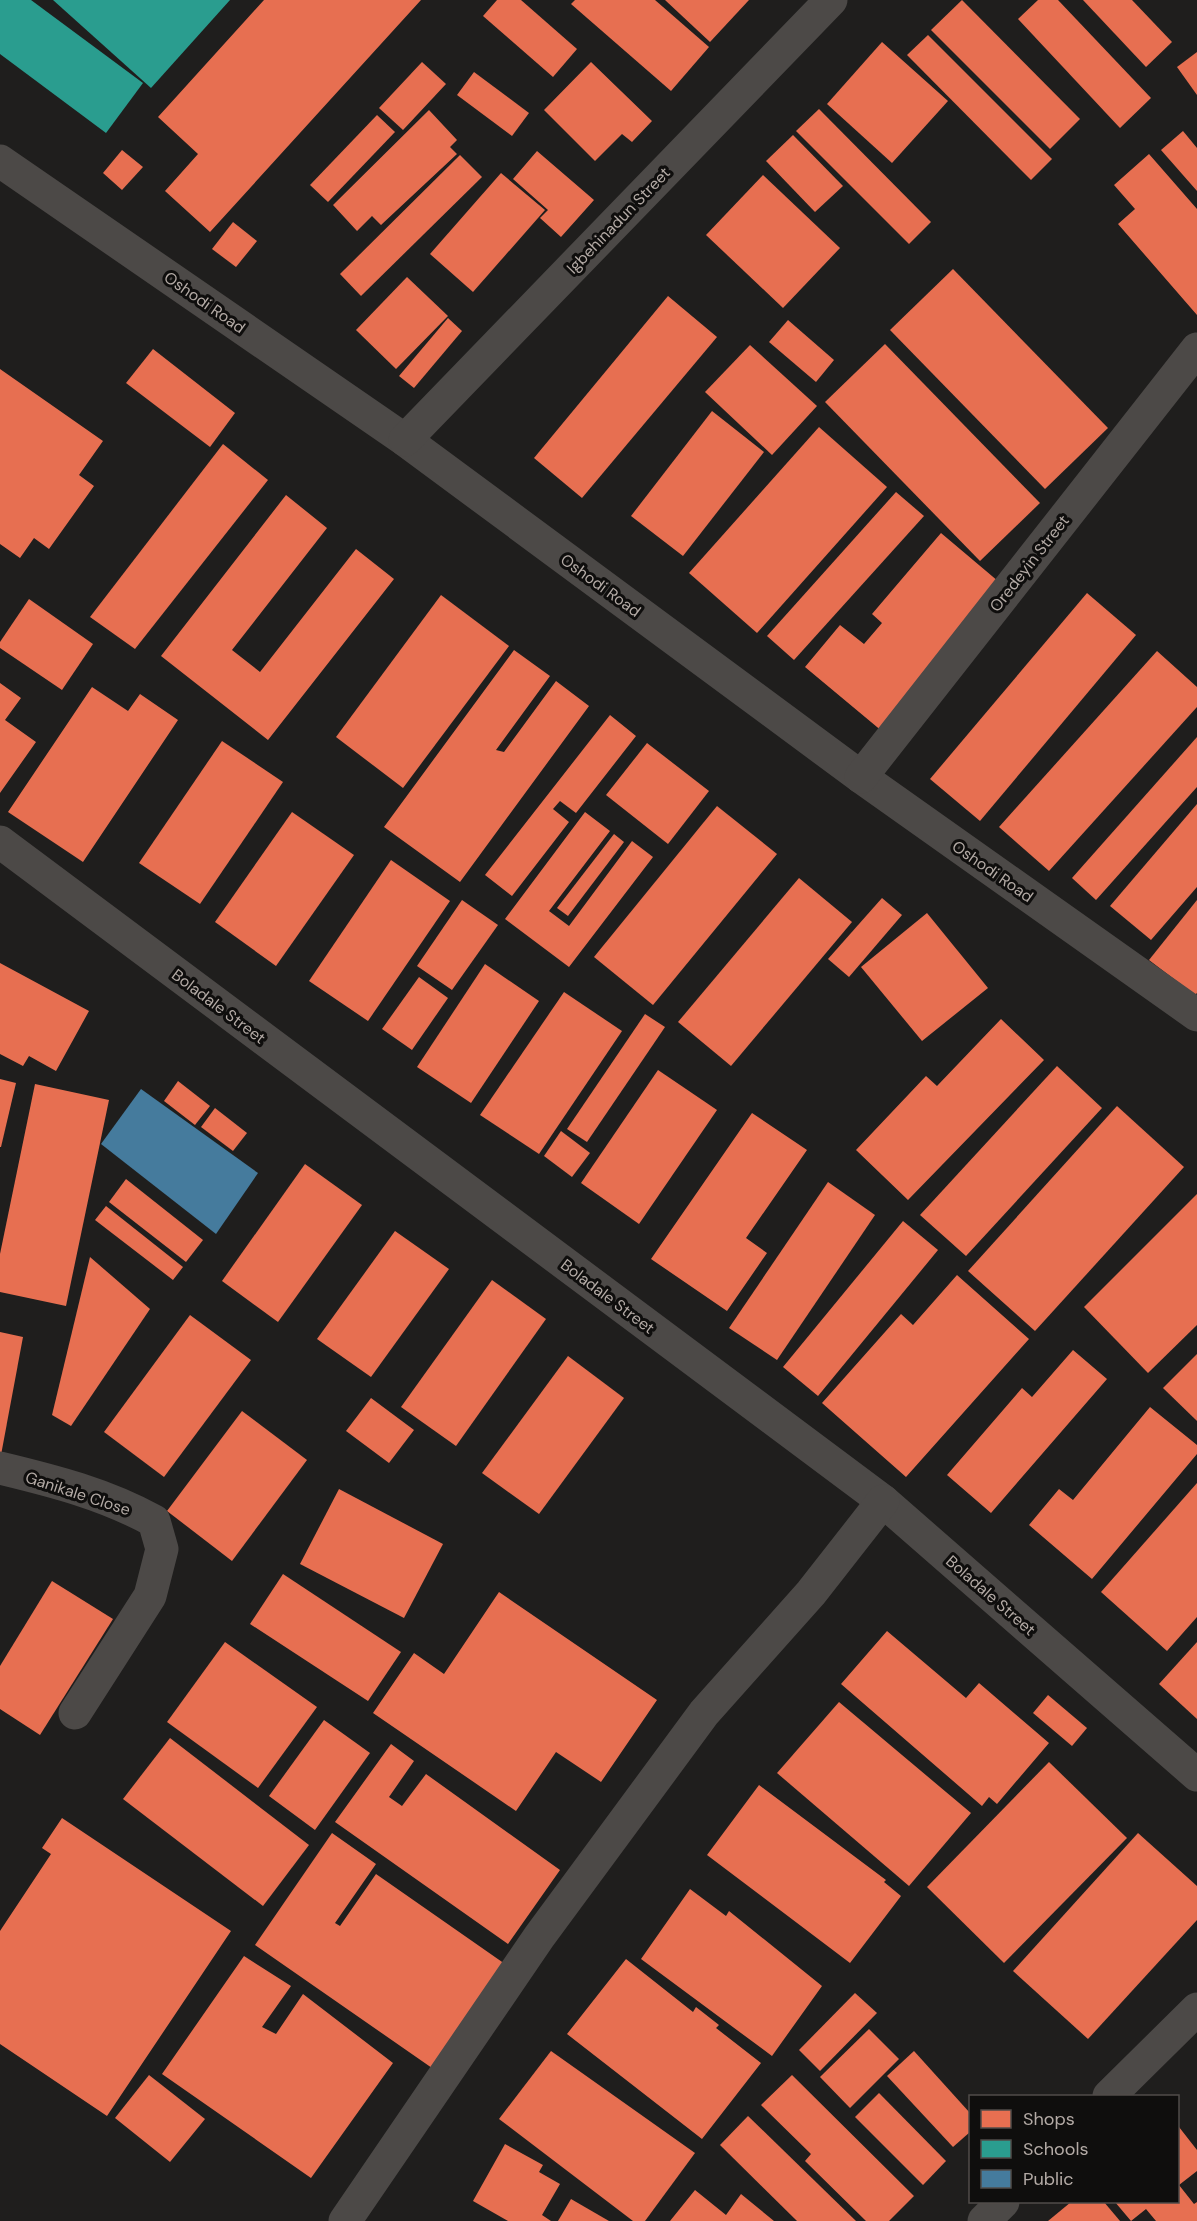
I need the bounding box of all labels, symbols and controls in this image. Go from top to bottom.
street label: Igbehinadun Street [562,162,675,278]
street label: Oshodi Road [160,267,249,338]
street label: Oredeyin Street [985,511,1074,616]
street label: Oshodi Road [556,549,645,622]
street label: Oshodi Road [948,836,1037,907]
street label: Boladale Street [167,964,270,1049]
street label: Boladale Street [556,1254,659,1339]
street label: Ganikale Close [23,1467,133,1520]
street label: Boladale Street [941,1551,1040,1640]
legend [969,2095,1179,2203]
text: Shops [1023,2107,1075,2131]
text: Schools [1023,2137,1088,2161]
text: Public [1023,2167,1074,2191]

